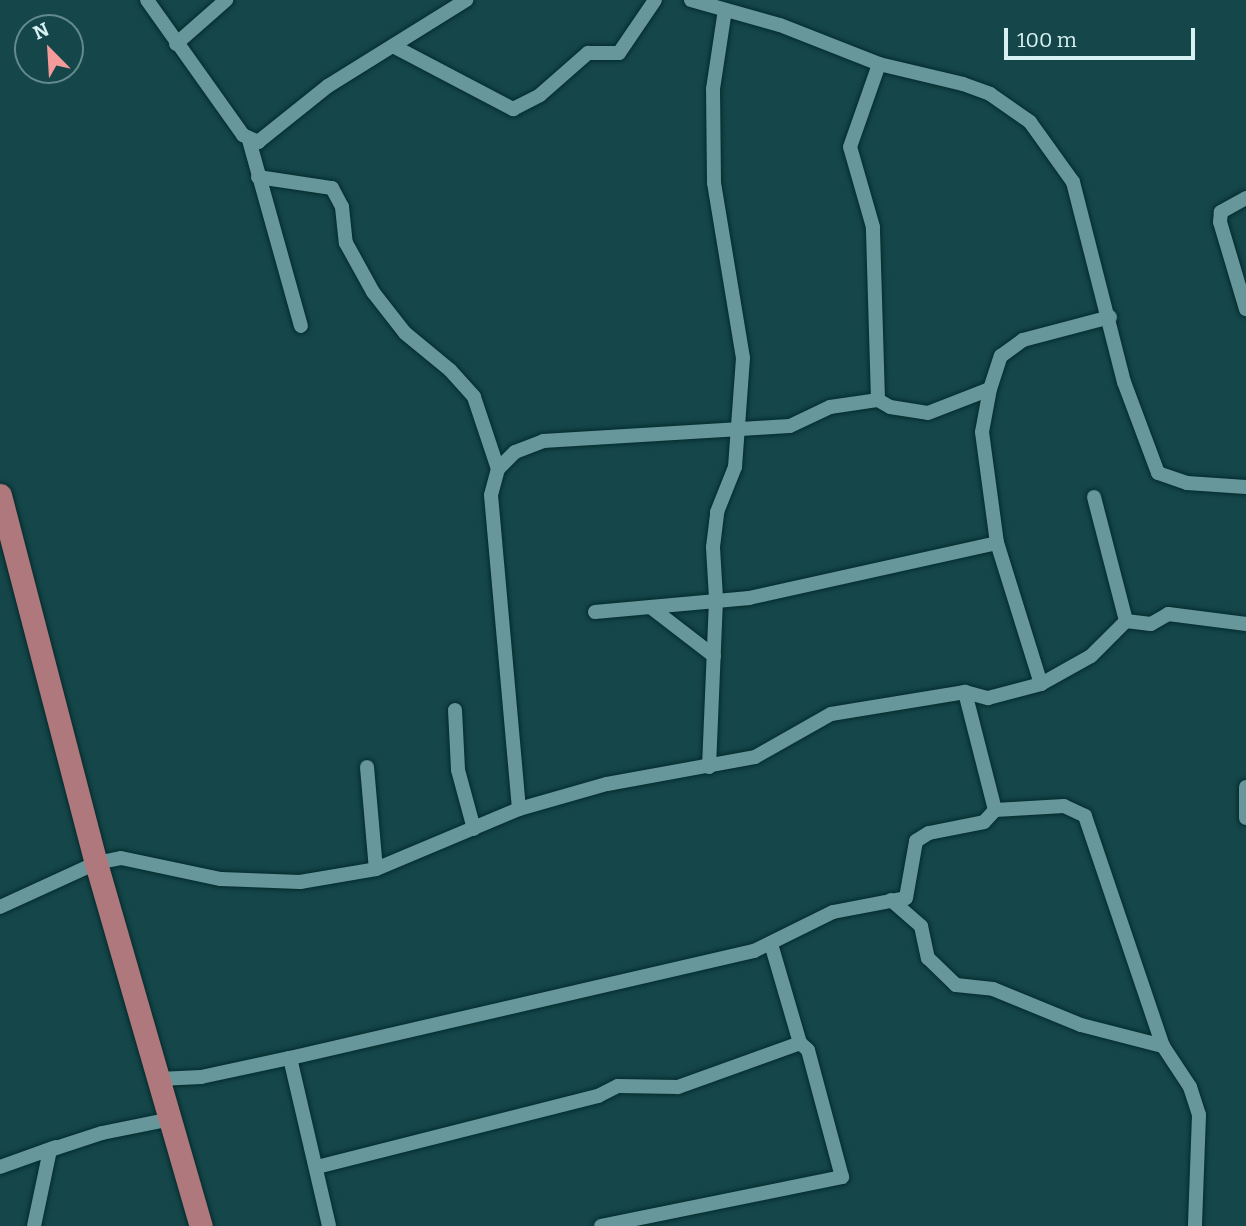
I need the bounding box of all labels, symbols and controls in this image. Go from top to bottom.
north arrow [14,14,84,84]
scale bar [1008,14,1199,58]
text: N [30,18,52,45]
text: 100 m [1017,27,1077,53]

